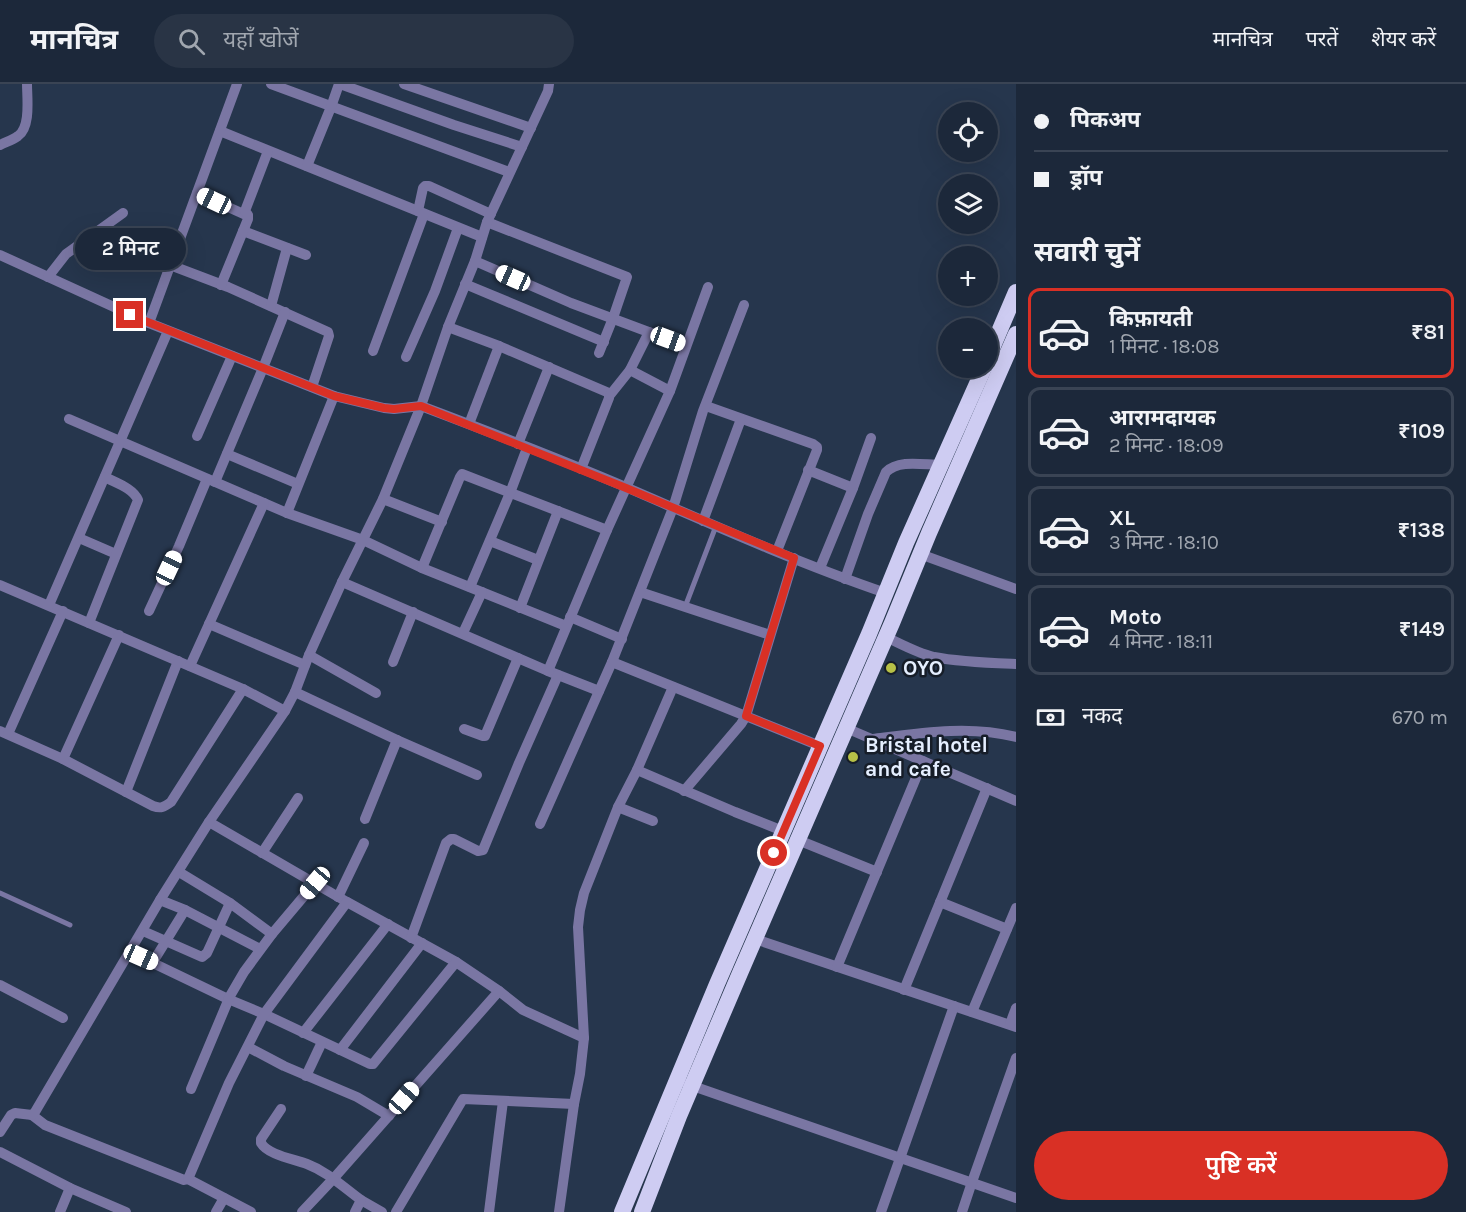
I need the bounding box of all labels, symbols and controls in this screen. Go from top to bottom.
search box [154,14,574,68]
text: मानचित्र [30,23,118,56]
icon: search [175,25,208,58]
text: यहाँ खोजें [223,27,299,53]
text: मानचित्र [1213,27,1273,51]
text: परतें [1306,27,1338,51]
text: शेयर करें [1371,27,1436,51]
map controls [938,102,998,378]
button: locate [938,102,998,162]
text: पिकअप [1070,107,1141,133]
text: ड्रॉप [1070,165,1103,191]
button: layers [938,174,998,234]
car [194,185,234,217]
callout: 2 मिनट [74,228,186,270]
text: सवारी चुनें [1034,236,1140,268]
text: 2 मिनट [102,237,159,260]
button: + [938,246,998,306]
car [493,262,533,294]
route end [116,301,143,328]
icon: car [1037,306,1091,360]
text: किफ़ायती [1109,306,1193,332]
button: − [938,318,998,378]
text: ₹81 [1411,319,1445,345]
car [648,324,688,354]
text: 1 मिनट · 18:08 [1109,335,1219,358]
icon: car [1037,405,1091,459]
text: आरामदायक [1109,405,1216,431]
text: ₹109 [1398,418,1445,444]
text: 2 मिनट · 18:09 [1109,434,1224,457]
icon: car [1037,504,1091,558]
text: XL [1109,505,1135,531]
text: ₹138 [1397,517,1445,543]
text: 3 मिनट · 18:10 [1109,531,1219,554]
car [153,548,185,588]
icon: car [1037,603,1091,657]
text: Moto [1109,604,1162,630]
text: ₹149 [1399,616,1445,642]
text: 4 मिनट · 18:11 [1109,630,1213,653]
place label: OYO [903,656,943,680]
marker: OYO [884,661,898,675]
icon: cash [1034,701,1067,734]
text: नकद [1082,703,1123,729]
text: 670 m [1392,706,1448,729]
place label: Bristal hotel and cafe [865,733,988,781]
marker: Bristal hotel and cafe [846,750,860,764]
route start [760,839,787,866]
car [297,863,333,903]
car [121,941,161,973]
car [385,1079,423,1117]
button: पुष्टि करें [1034,1131,1448,1200]

